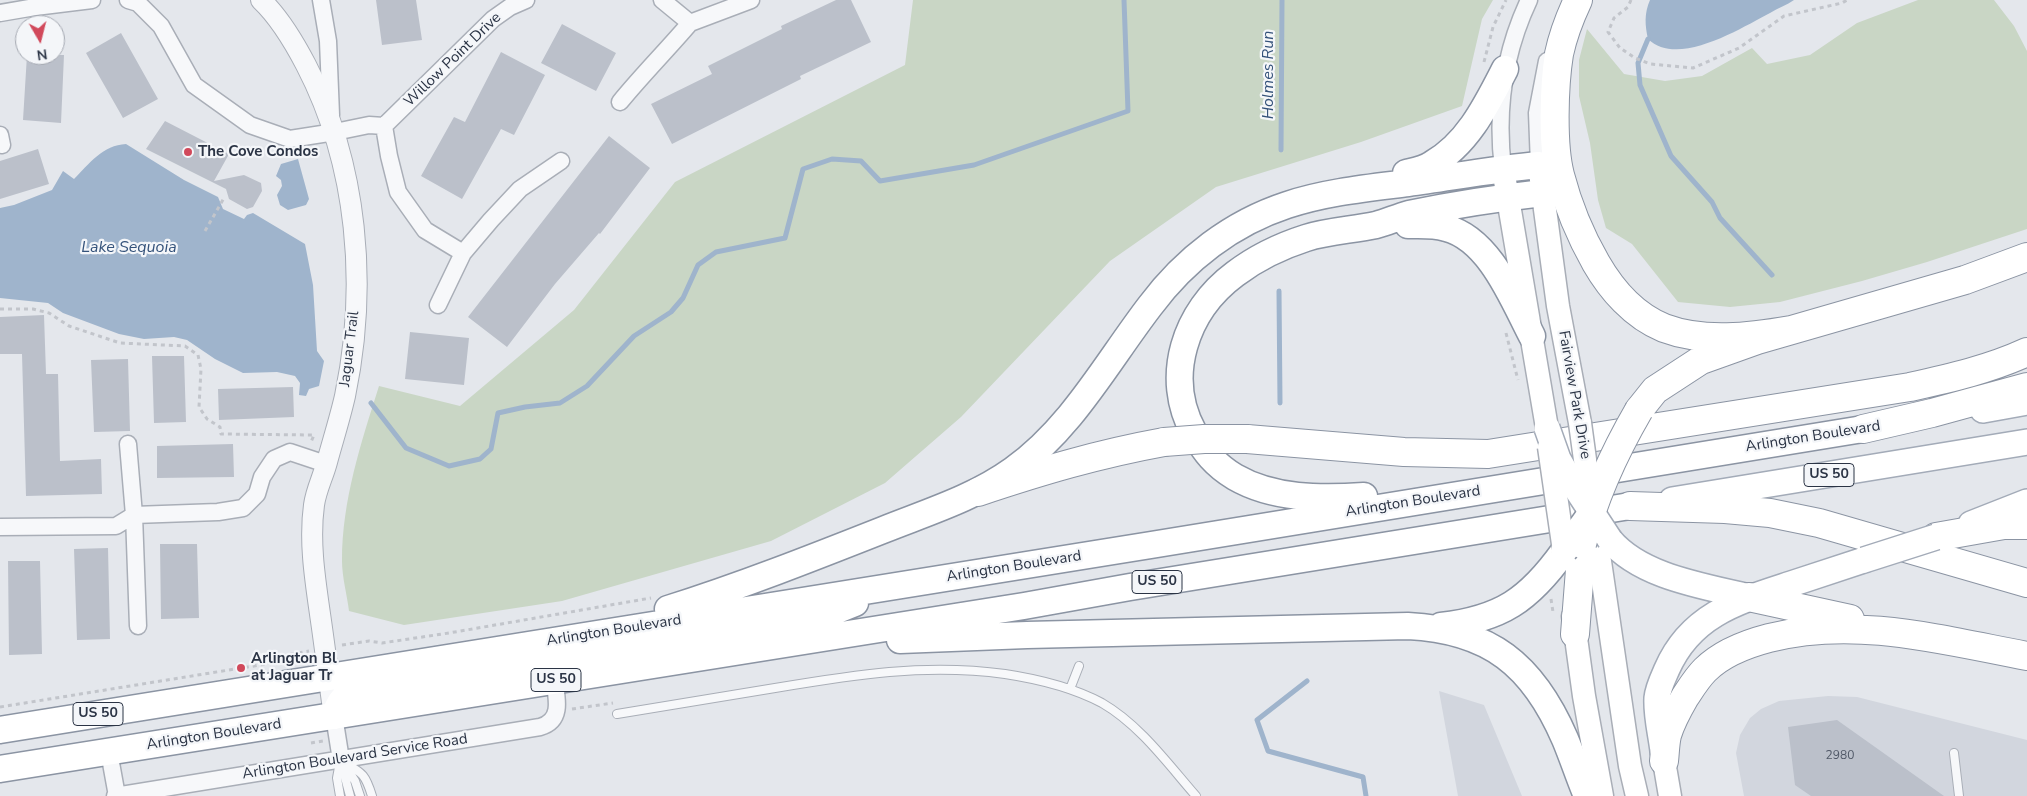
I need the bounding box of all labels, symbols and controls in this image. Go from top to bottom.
street label: Willow Point Drive [401,9,505,111]
north arrow [15,15,65,65]
water label: Holmes Run [1259,31,1279,119]
text: N [36,44,49,64]
place label: The Cove Condos [198,143,318,161]
marker: The Cove Condos [182,146,194,158]
water label: Lake Sequoia [81,238,177,258]
street label: Jaguar Trail [336,310,364,388]
street label: Fairview Park Drive [1554,329,1594,461]
street label: Arlington Boulevard [1744,417,1882,457]
road number: US 50 [1804,464,1854,486]
street label: Arlington Boulevard [1344,482,1482,522]
street label: Arlington Boulevard [945,547,1083,587]
road number: US 50 [1132,570,1182,594]
street label: Arlington Boulevard [545,611,683,651]
place label: Arlington Bl at Jaguar Tr [251,650,337,685]
marker: Arlington Bl at Jaguar Tr [235,662,247,674]
road number: US 50 [531,668,581,692]
road number: US 50 [73,702,123,726]
street label: Arlington Boulevard [145,715,283,755]
street label: Arlington Boulevard Service Road [241,730,469,784]
house number: 2980 [1826,749,1854,763]

